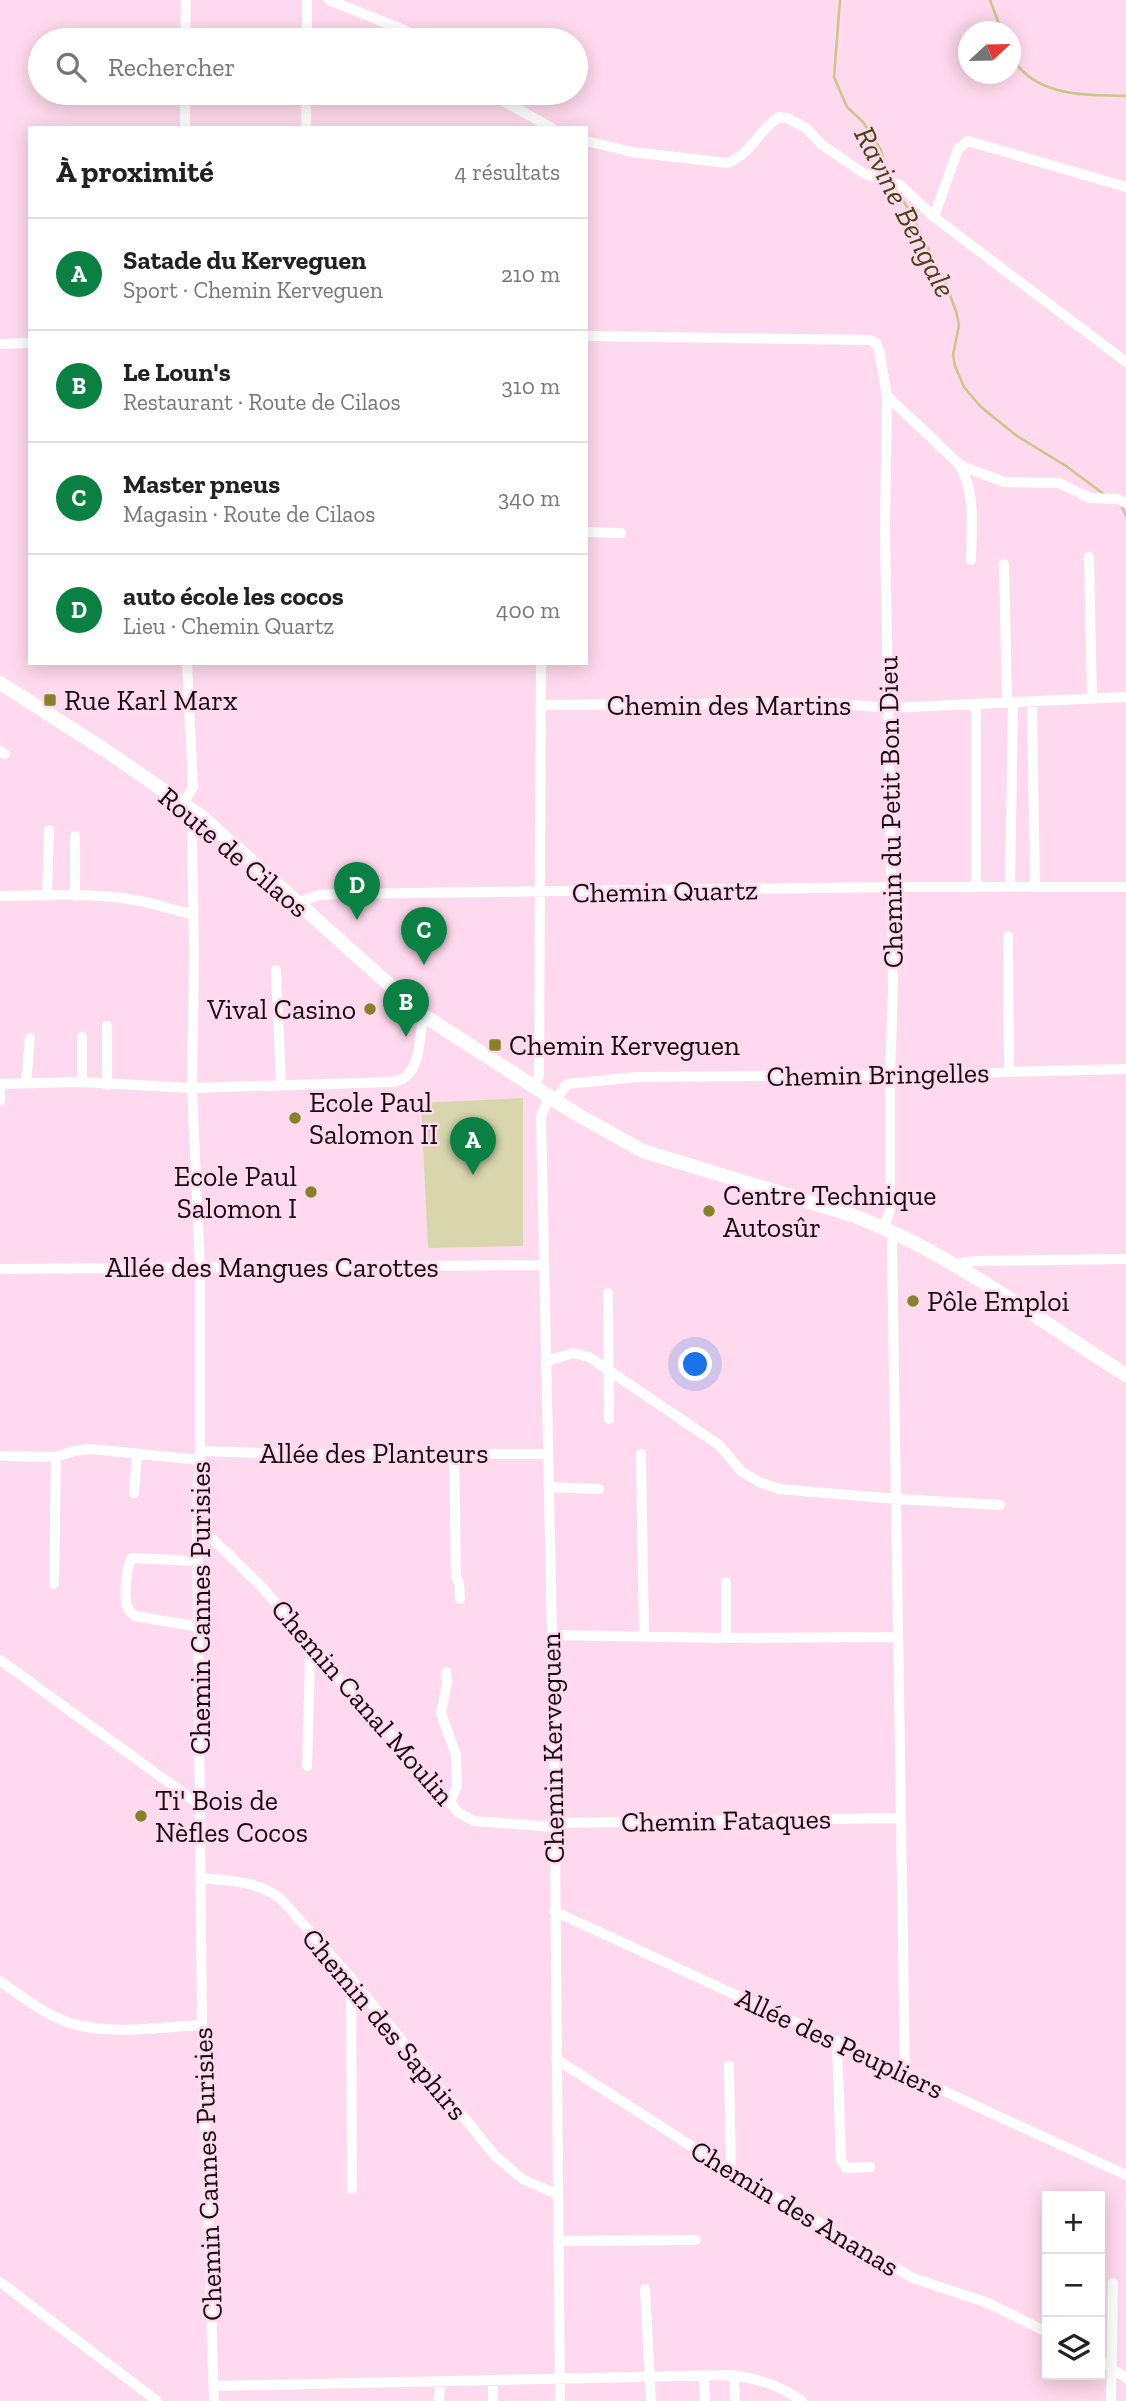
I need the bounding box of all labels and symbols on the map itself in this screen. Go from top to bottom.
north arrow [958,21,1021,84]
water label: Ravine Bengale [846,120,964,304]
street label: Chemin du Petit Bon Dieu [871,655,910,968]
place label: Rue Karl Marx [64,684,237,717]
street label: Chemin des Martins [607,689,851,722]
marker: Rue Karl Marx [42,692,58,708]
street label: Route de Cilaos [152,780,315,925]
pin: D [334,862,380,920]
street label: Chemin Quartz [572,873,758,910]
pin: C [401,907,447,965]
pin: B [383,979,429,1037]
place label: Vival Casino [206,993,356,1026]
marker: Vival Casino [362,1001,378,1017]
place label: Chemin Kerveguen [509,1029,740,1062]
marker: Chemin Kerveguen [487,1037,503,1053]
street label: Chemin Bringelles [766,1056,990,1093]
place label: Ecole Paul Salomon II [309,1086,438,1151]
marker: Ecole Paul Salomon II [287,1110,303,1126]
pin: A [450,1117,496,1175]
place label: Ecole Paul Salomon I [174,1160,297,1225]
place label: Centre Technique Autosûr [723,1179,937,1244]
marker: Ecole Paul Salomon I [303,1184,319,1200]
marker: Centre Technique Autosûr [701,1203,717,1219]
street label: Allée des Mangues Carottes [105,1251,439,1284]
place label: Pôle Emploi [927,1285,1070,1318]
marker: Pôle Emploi [905,1293,921,1309]
your location [678,1347,712,1381]
street label: Allée des Planteurs [259,1437,489,1470]
street label: Chemin Cannes Purisies [184,1461,217,1755]
street label: Chemin Canal Moulin [264,1593,461,1812]
street label: Chemin Kerveguen [534,1632,571,1864]
place label: Ti' Bois de Nèfles Cocos [155,1784,308,1849]
street label: Chemin Fataques [621,1802,831,1839]
marker: Ti' Bois de Nèfles Cocos [133,1808,149,1824]
street label: Chemin des Saphirs [295,1922,474,2127]
street label: Allée des Peupliers [731,1981,949,2106]
street label: Chemin Cannes Purisies [186,2027,229,2321]
street label: Chemin des Ananas [685,2133,905,2284]

